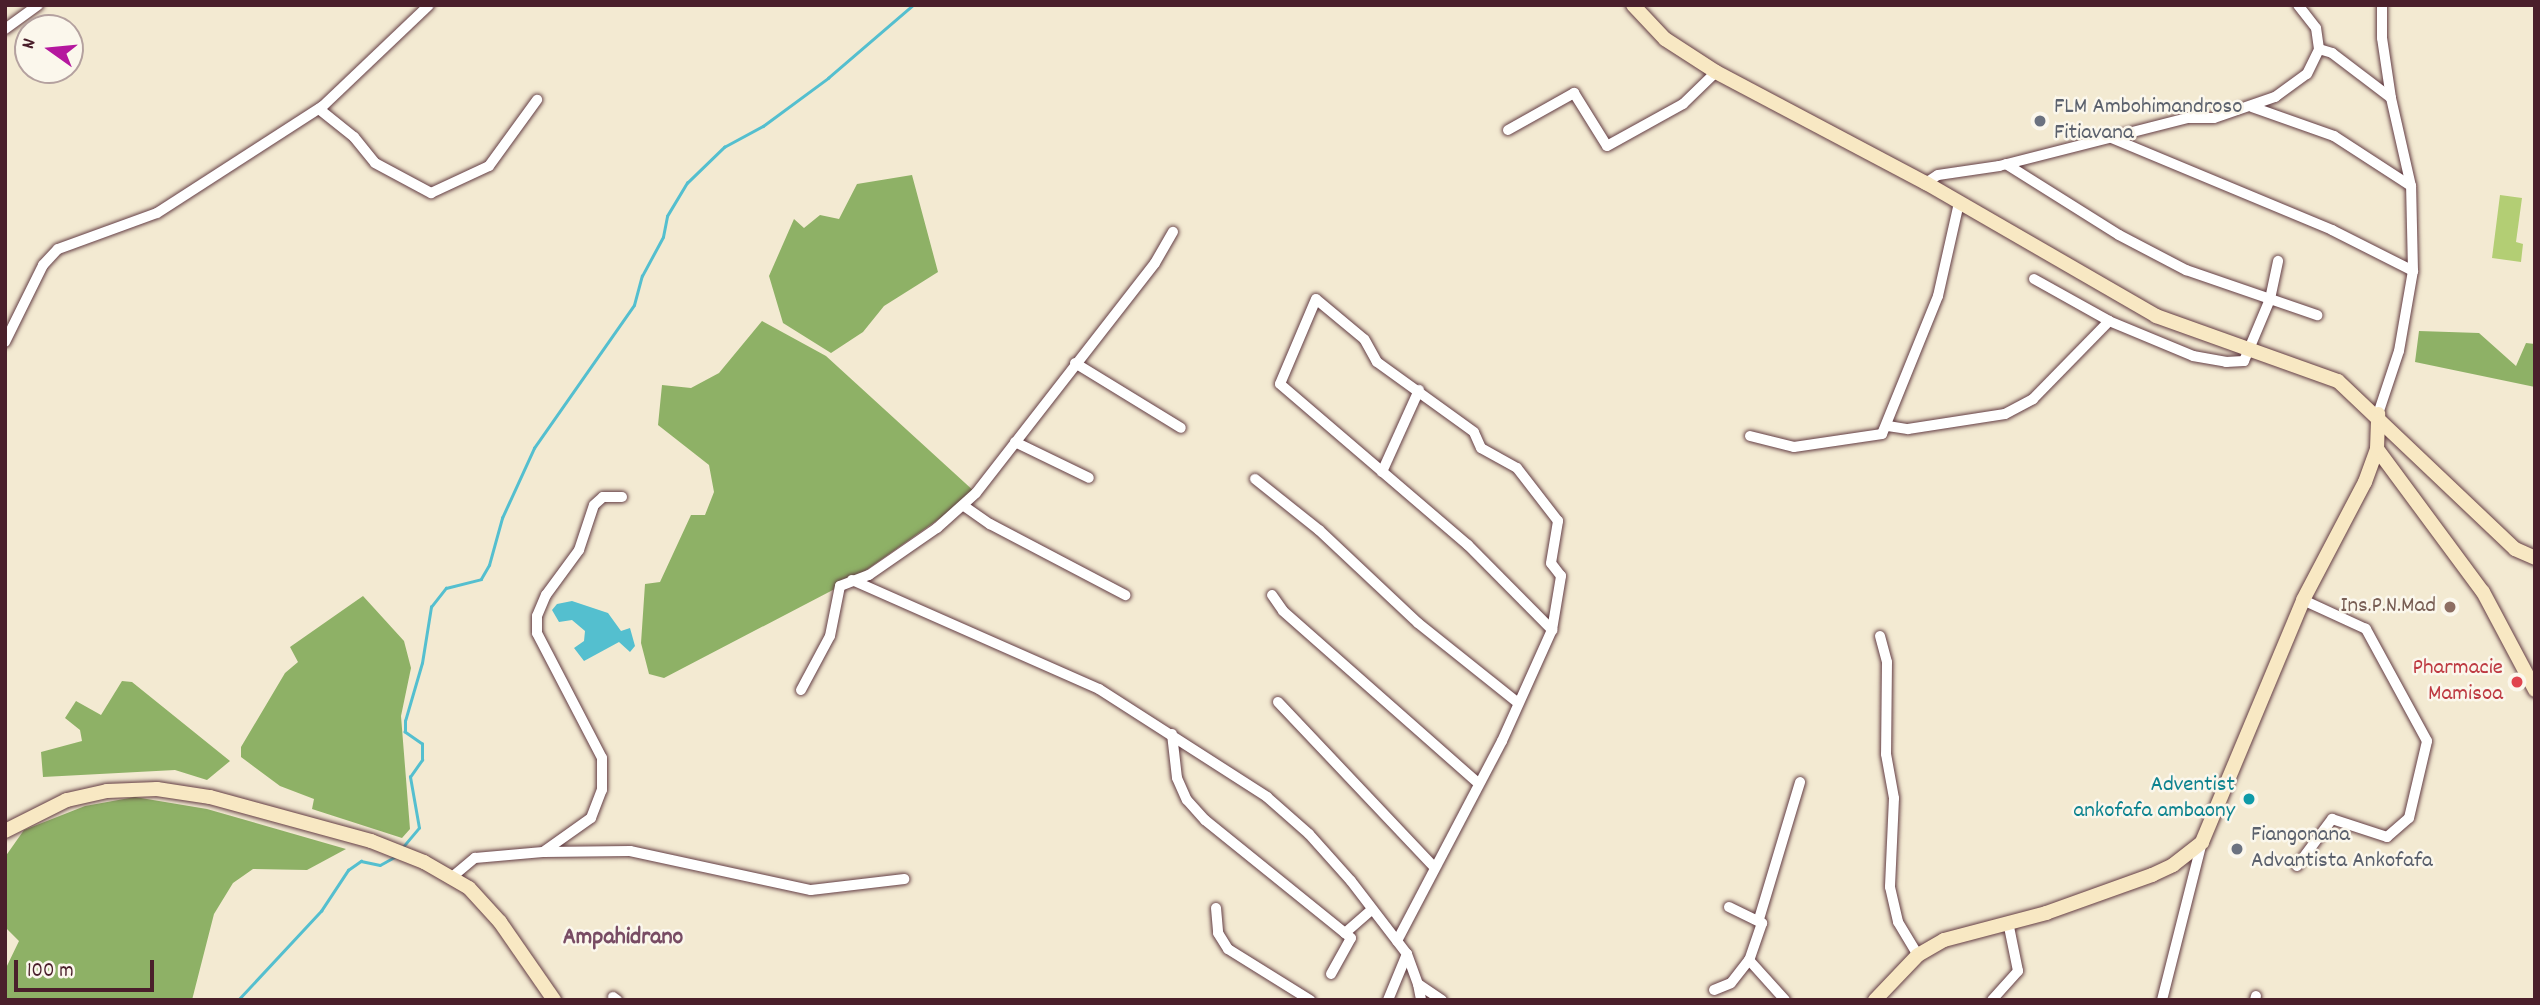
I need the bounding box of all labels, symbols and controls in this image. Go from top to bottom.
north arrow [14,14,84,84]
text: N [16,36,44,52]
place label: FLM Ambohimandroso Fitiavana [2054,94,2242,148]
marker: FLM Ambohimandroso Fitiavana [2032,113,2048,129]
place label: Ins.P.N.Mad [2340,593,2436,621]
marker: Ins.P.N.Mad [2442,599,2458,615]
place label: Pharmacie Mamisoa [2413,655,2503,709]
marker: Pharmacie Mamisoa [2509,674,2525,690]
place label: Adventist ankofafa ambaony [2073,772,2235,826]
marker: Adventist ankofafa ambaony [2241,791,2257,807]
place label: Fiangonana Advantista Ankofafa [2251,822,2433,876]
marker: Fiangonana Advantista Ankofafa [2229,841,2245,857]
district label: Ampahidrano [563,925,683,953]
scale bar [18,946,158,990]
text: 100 m [27,957,74,987]

